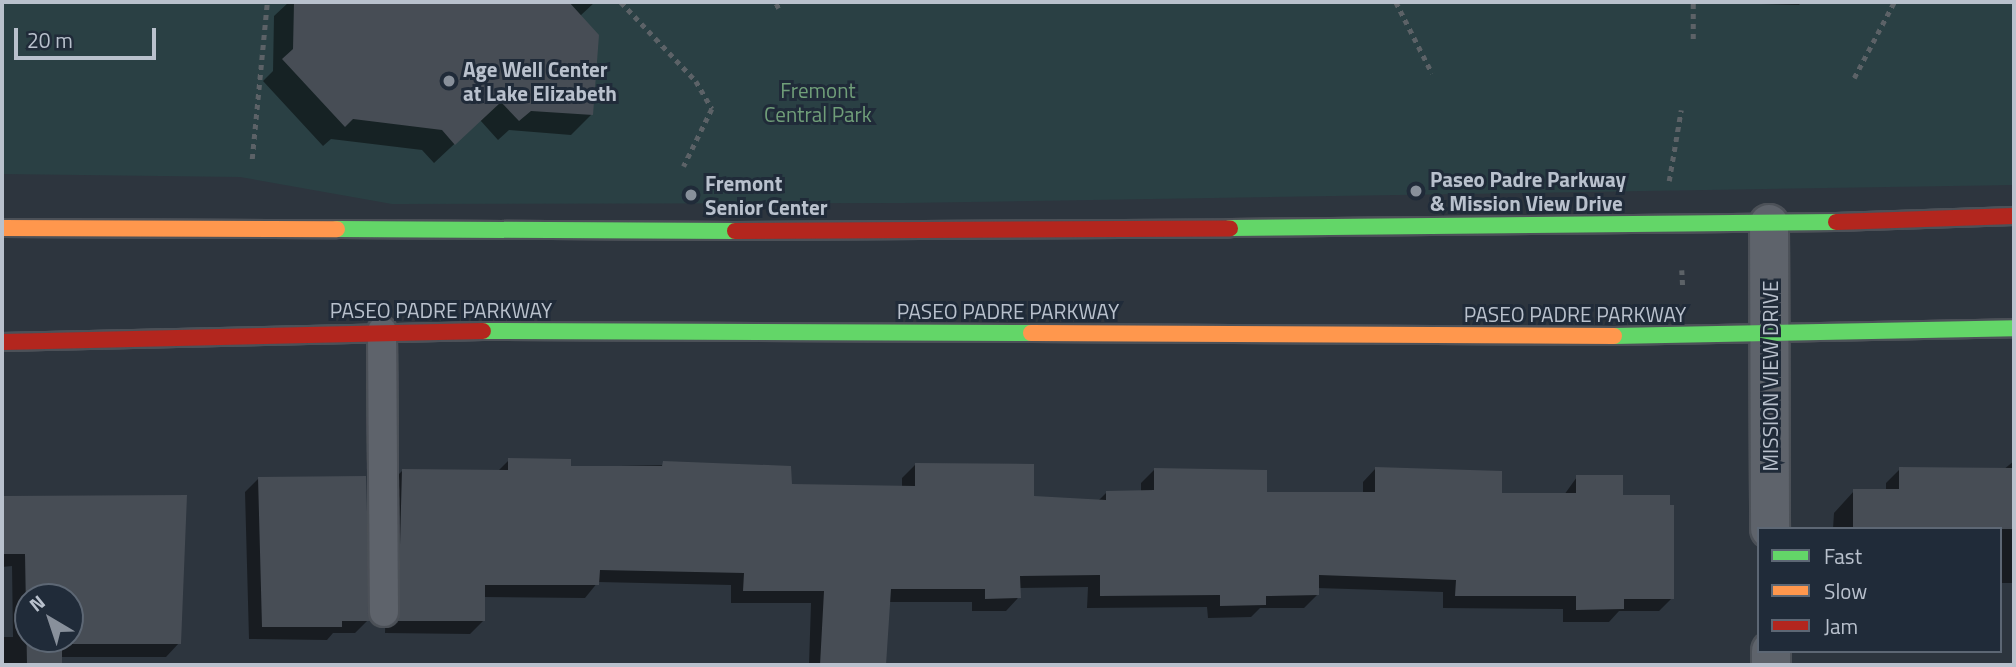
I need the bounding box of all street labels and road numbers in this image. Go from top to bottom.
street label: MISSION VIEW DRIVE [1757,280,1783,472]
street label: PASEO PADRE PARKWAY [330,297,552,323]
street label: PASEO PADRE PARKWAY [897,298,1119,324]
street label: PASEO PADRE PARKWAY [1464,301,1686,327]

